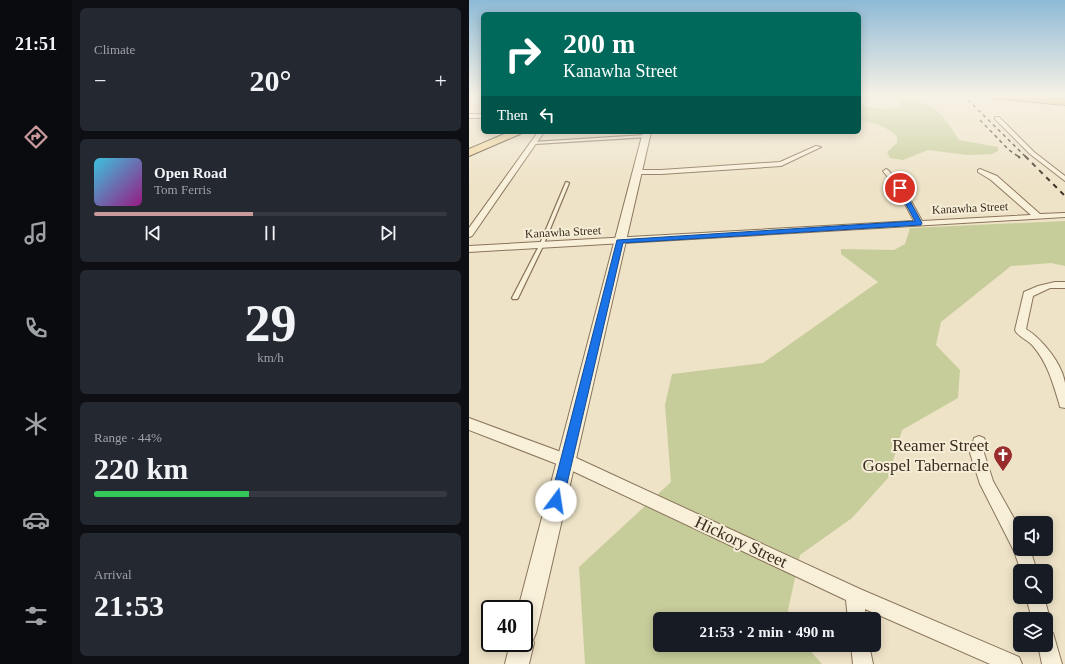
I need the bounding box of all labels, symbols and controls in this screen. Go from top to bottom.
icon: right [497,28,549,80]
text: 200 m [563,28,635,59]
text: 21:51 [15,34,57,54]
text: Climate [94,42,135,57]
text: Kanawha Street [563,61,677,81]
text: 20° [250,64,292,97]
text: − [94,68,106,93]
text: + [435,68,447,93]
icon: left [536,104,558,126]
text: Then [497,107,528,123]
icon: directions [22,123,50,151]
text: Open Road [154,165,227,181]
pin [883,171,917,205]
icon: arrive [889,177,911,199]
text: Tom Ferris [154,182,211,197]
street label: Kanawha Street [932,199,1009,217]
icon: music [22,219,50,247]
icon: previous [142,222,164,244]
icon: pause [259,222,281,244]
icon: next [377,222,399,244]
street label: Kanawha Street [525,223,602,241]
text: 29 [245,295,297,352]
icon: phone [22,314,50,342]
text: km/h [257,350,284,365]
icon: climate [22,410,50,438]
text: Range · 44% [94,430,162,445]
place label: Reamer Street Gospel Tabernacle [863,436,989,475]
church icon: Reamer Street Gospel Tabernacle [992,444,1014,472]
text: 220 km [94,452,188,485]
position arrow [535,480,577,522]
icon: car [22,506,50,534]
street label: Hickory Street [692,512,790,572]
map controls [1013,516,1053,652]
button: sound [1013,516,1053,556]
button: search [1013,564,1053,604]
text: Arrival [94,567,132,582]
text: 21:53 [94,589,164,622]
speed limit sign: 40 [481,600,533,652]
icon: filters [22,602,50,630]
button: layers [1013,612,1053,652]
text: 21:53 · 2 min · 490 m [700,624,835,640]

